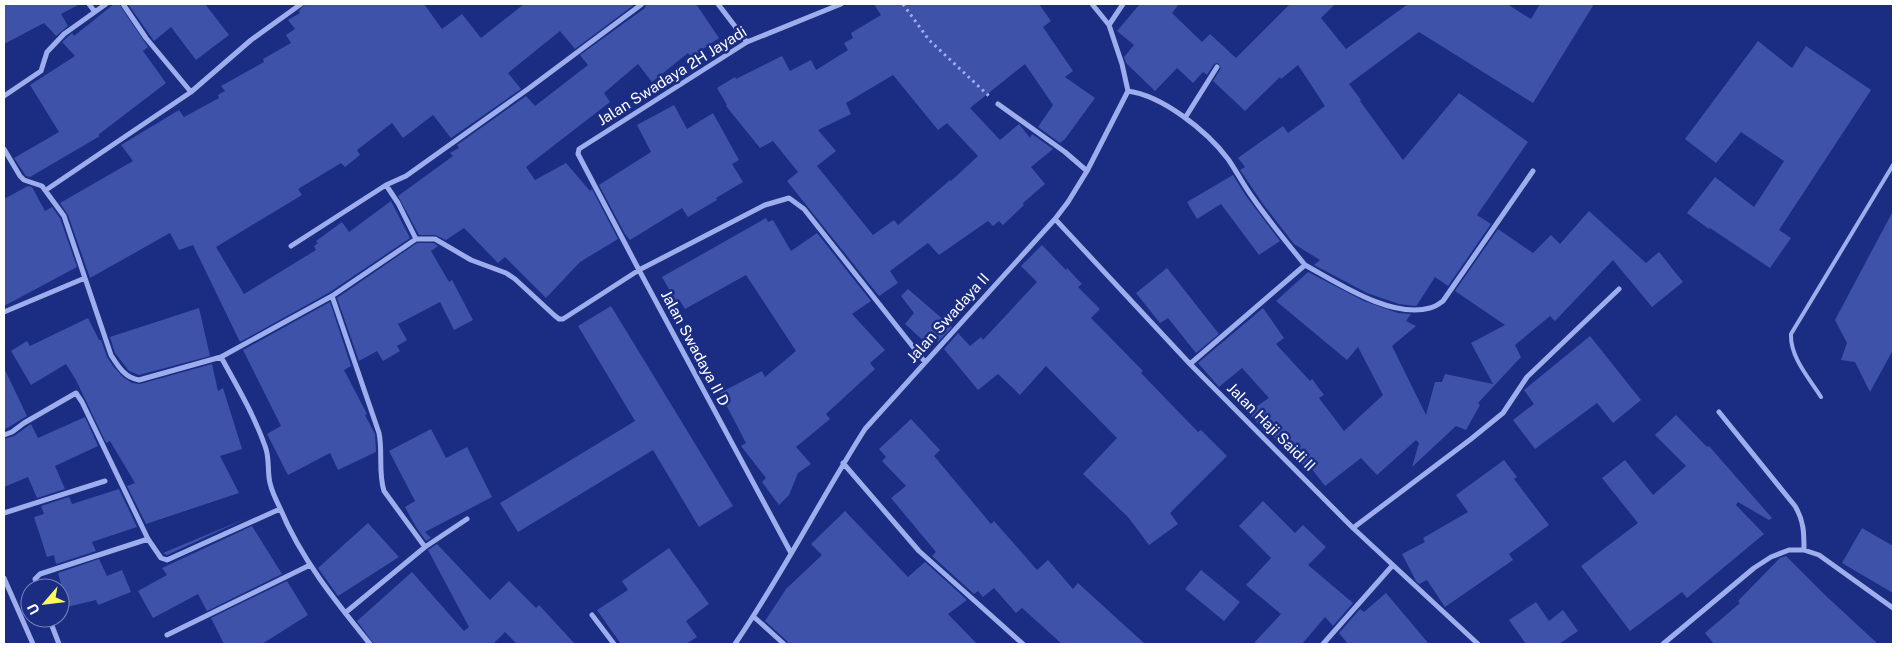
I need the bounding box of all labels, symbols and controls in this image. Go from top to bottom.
street label: Jalan Swadaya 2H Jayadi [594,23,750,129]
street label: Jalan Swadaya II [903,269,992,366]
street label: Jalan Swadaya II D [658,287,733,408]
street label: Jalan Haji Saidi II [1224,379,1319,474]
north arrow [20,578,70,628]
text: U [24,601,43,617]

